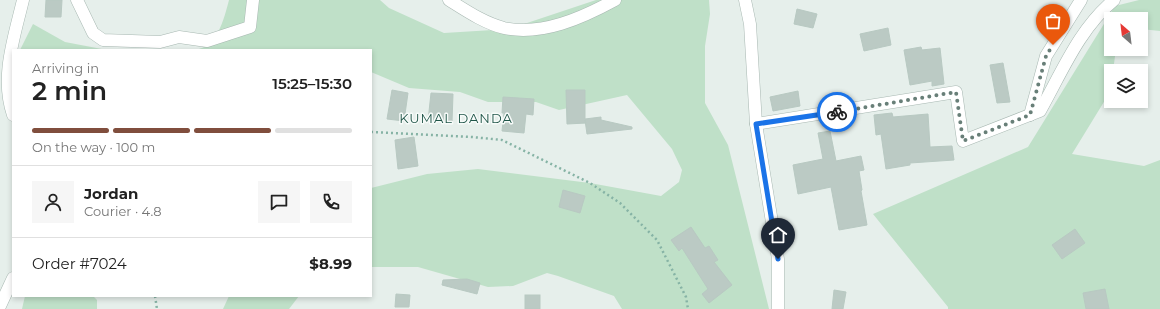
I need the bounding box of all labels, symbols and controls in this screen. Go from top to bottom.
pin [1036,4,1070,45]
icon: bag [1042,10,1064,32]
north arrow [1104,12,1148,56]
map controls [1104,12,1148,108]
text: Arriving in [32,60,99,76]
button: layers [1104,64,1148,108]
text: 15:25–15:30 [272,74,352,93]
text: 2 min [32,75,107,107]
courier [817,92,857,132]
icon: bike [826,101,848,123]
district label: KUMAL DANDA [399,110,513,126]
text: On the way · 100 m [32,139,155,155]
button: person [32,181,74,223]
button: chat [258,181,300,223]
button: phone [310,181,352,223]
text: Jordan [84,184,138,203]
text: Courier · 4.8 [84,203,162,219]
pin [761,218,795,259]
icon: home [767,224,789,246]
text: Order #7024 [32,254,127,273]
text: $8.99 [309,254,352,273]

